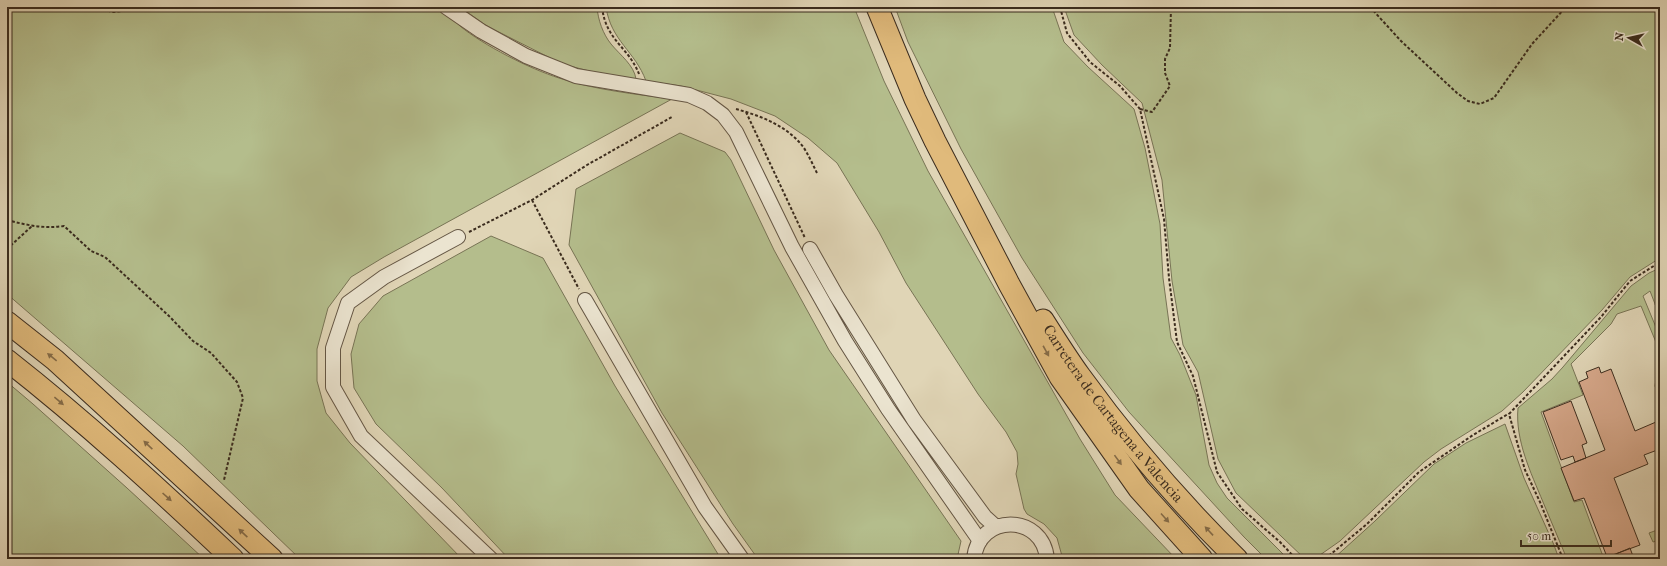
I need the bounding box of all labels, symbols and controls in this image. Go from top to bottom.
north arrow [1609,18,1649,58]
text: N [1613,31,1627,42]
street label: Carretera de Cartagena a Valencia [1039,321,1188,507]
one-way arrow [1042,346,1049,357]
one-way arrow [46,353,57,361]
one-way arrow [54,397,65,406]
one-way arrow [142,440,153,449]
one-way arrow [1113,454,1122,465]
one-way arrow [162,492,172,502]
one-way arrow [1160,513,1170,523]
scale bar [1521,522,1611,548]
one-way arrow [1205,526,1214,536]
one-way arrow [238,528,248,537]
text: 50 m [1527,529,1551,543]

